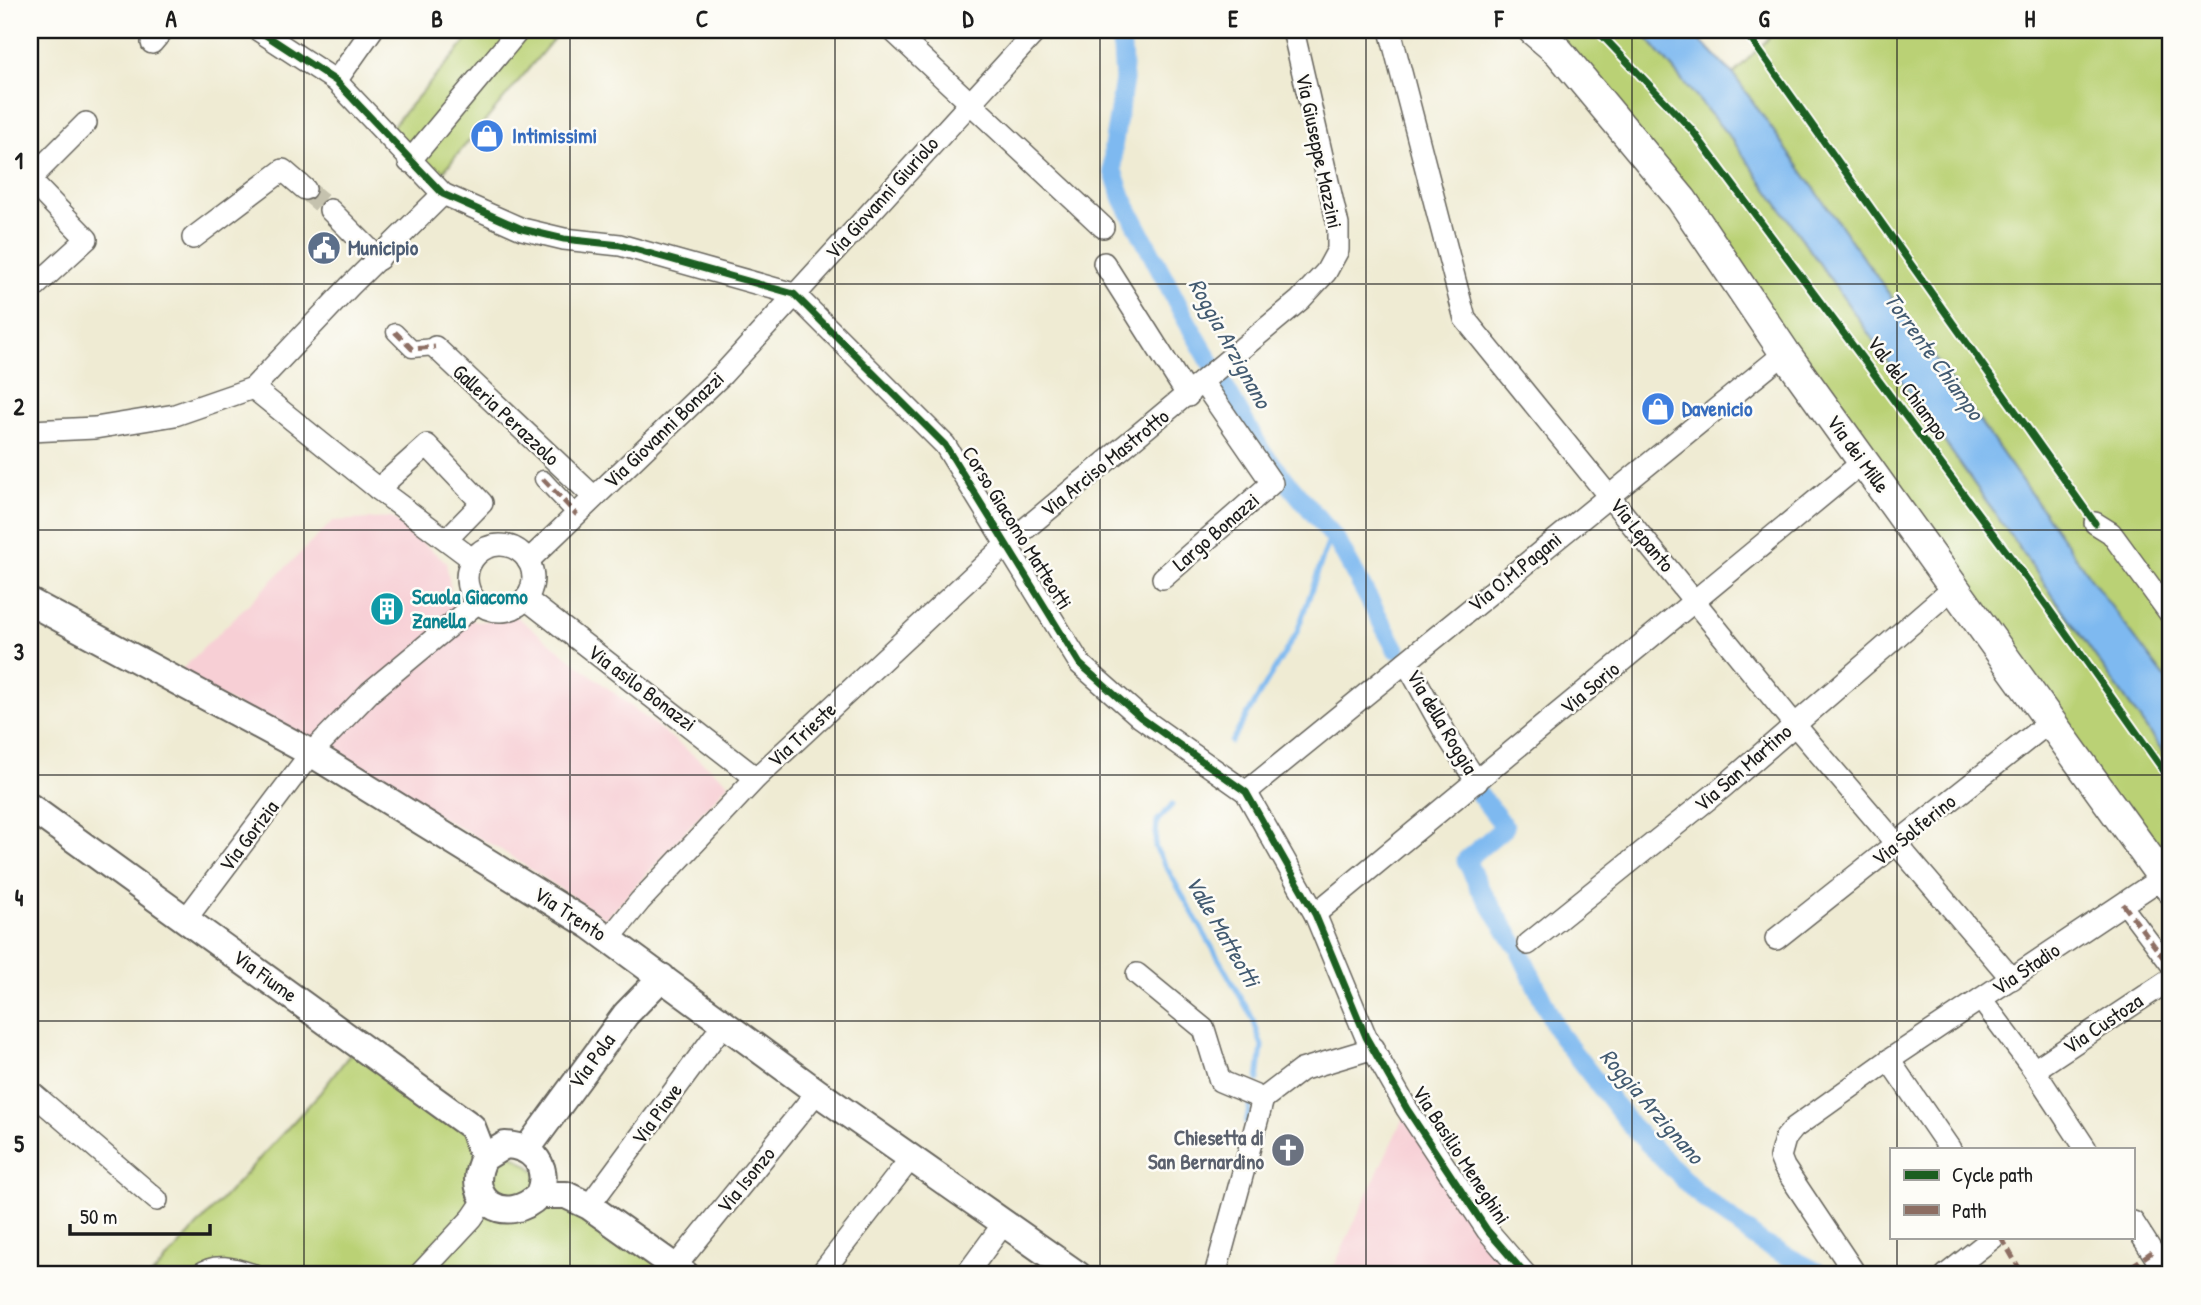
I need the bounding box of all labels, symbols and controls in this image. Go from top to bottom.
text: A [165,3,177,34]
text: B [431,3,443,34]
text: C [696,3,708,34]
text: D [963,3,975,34]
text: E [1228,3,1239,34]
text: F [1494,3,1505,34]
text: G [1758,3,1770,34]
text: H [2025,3,2036,34]
street label: Via Giuseppe Mazzini [1289,71,1350,231]
shop icon: Intimissimi [468,117,506,155]
place label: Intimissimi [512,121,597,150]
street label: Via Giovanni Giuriolo [819,130,945,266]
text: 1 [15,145,23,176]
public building icon: Municipio [305,229,343,267]
place label: Municipio [348,233,419,263]
water label: Roggia Arzignano [1181,272,1280,415]
water label: Torrente Chiampo [1877,286,1992,428]
street label: Val del Chiampo [1861,330,1956,446]
street label: Galleria Perazzolo [446,357,566,472]
street label: Via Giovanni Bonazzi [597,365,730,495]
shop icon: Davenicio [1639,390,1677,428]
text: 2 [14,391,25,422]
place label: Davenicio [1682,394,1753,423]
street label: Via Arciso Mastrotto [1034,402,1175,523]
street label: Via dei Mille [1820,409,1897,499]
street label: Corso Giacomo Matteotti [955,440,1079,615]
street label: Largo Bonazzi [1166,486,1265,577]
street label: Via Lepanto [1603,491,1681,578]
street label: Via O.M.Pagani [1462,525,1568,618]
place label: Scuola Giacomo Zanella [412,582,528,635]
building icon: Scuola Giacomo Zanella [368,590,406,628]
text: 3 [14,636,24,667]
street label: Via asilo Bonazzi [582,637,703,738]
street label: Via Sorio [1554,654,1625,721]
street label: Via della Roggia [1400,664,1485,780]
street label: Via Trieste [761,695,842,774]
street label: Via San Martino [1688,717,1798,818]
street label: Via Solferino [1866,787,1962,872]
street label: Via Gorizia [212,794,285,878]
water label: Valle Matteotti [1179,869,1269,994]
street label: Via Trento [528,879,612,948]
text: 4 [15,882,24,913]
street label: Via Stadio [1986,935,2065,1002]
street label: Via Fiume [227,942,303,1009]
street label: Via Custoza [2057,986,2148,1061]
street label: Via Pola [562,1027,622,1094]
water label: Roggia Arzignano [1593,1041,1712,1172]
street label: Via Piave [624,1077,689,1150]
street label: Via Basilio Meneghini [1406,1079,1517,1230]
place label: Chiesetta di San Bernardino [1148,1123,1265,1176]
text: 5 [14,1128,24,1159]
church icon: Chiesetta di San Bernardino [1269,1131,1307,1169]
street label: Via Isonzo [710,1140,781,1219]
legend [1890,1148,2134,1238]
text: Cycle path [1952,1160,2033,1189]
scale bar [70,1193,210,1237]
text: Path [1952,1196,1987,1225]
text: 50 m [80,1202,117,1231]

